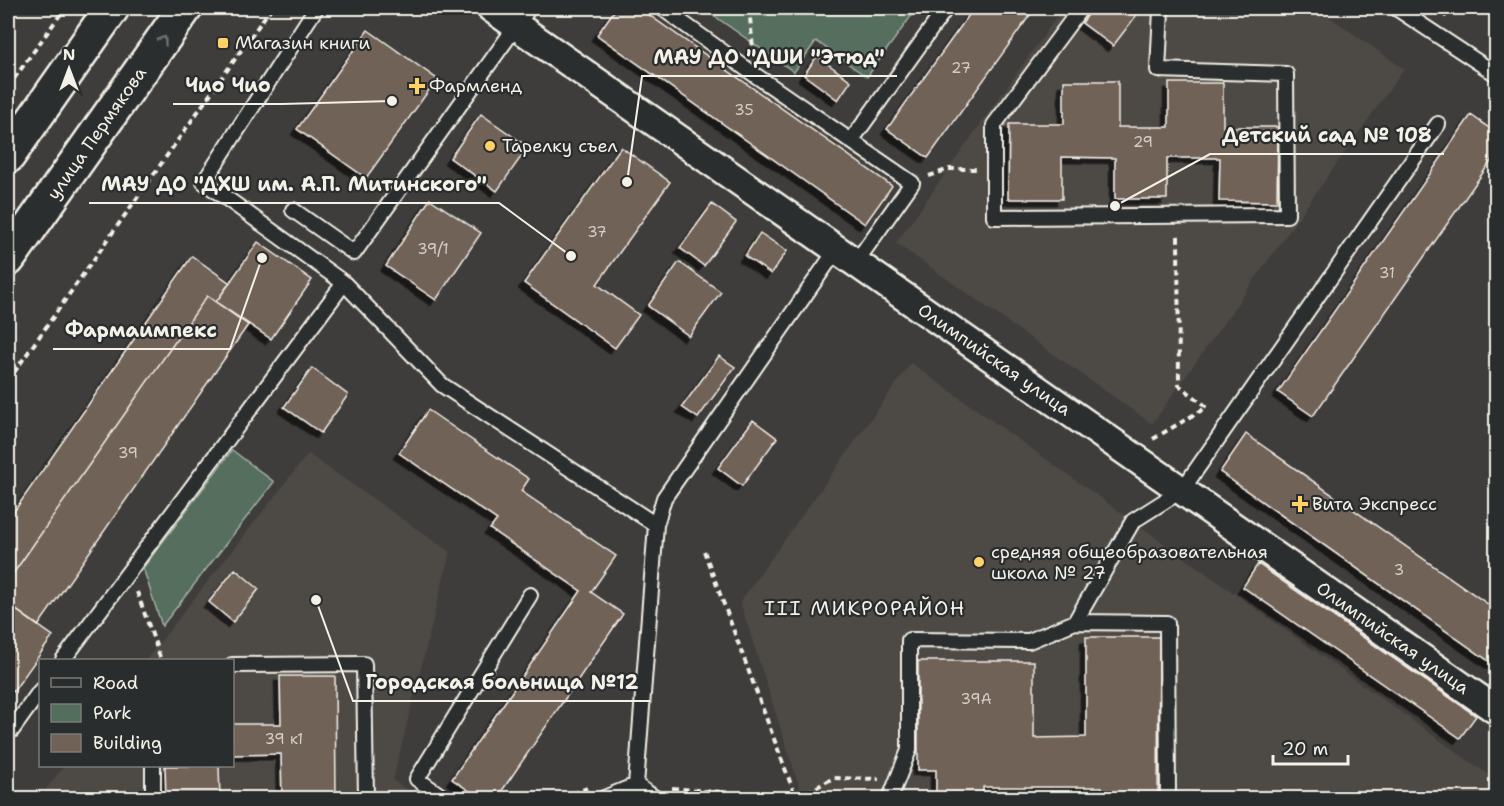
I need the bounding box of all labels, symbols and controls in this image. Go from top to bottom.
place label: Магазин книги [235,31,370,55]
one-way arrow [156,35,167,46]
marker: Магазин книги [216,36,230,50]
callout: МАУ ДО "ДШИ "Этюд" [642,38,897,76]
north arrow [39,39,99,99]
text: N [63,44,75,65]
text: МАУ ДО "ДШИ "Этюд" [653,44,885,70]
house number: 27 [951,58,971,78]
street label: улица Пермякова [42,62,152,204]
callout: Чио Чио [173,66,282,104]
text: Чио Чио [185,72,271,98]
place label: Фармленд [429,74,523,98]
marker: Фармленд [410,79,424,93]
house number: 35 [734,100,754,120]
callout: Детский сад № 108 [1210,116,1444,154]
text: Детский сад № 108 [1222,122,1432,148]
house number: 29 [1133,132,1153,152]
place label: Тарелку съел [502,134,617,158]
marker: Тарелку съел [483,139,497,153]
callout: МАУ ДО "ДХШ им. А.П. Митинского" [89,165,499,203]
text: МАУ ДО "ДХШ им. А.П. Митинского" [101,171,487,197]
house number: 37 [587,222,607,242]
house number: 39/1 [417,239,449,259]
house number: 31 [1379,263,1395,283]
street label: Олимпийская улица [913,298,1076,421]
callout: Фармаимпекс [53,311,230,349]
text: Фармаимпекс [65,317,217,343]
house number: 39 [118,443,138,463]
place label: Вита Экспресс [1312,492,1437,516]
marker: Вита Экспресс [1293,497,1307,511]
place label: средняя общеобразовательная школа № 27 [991,540,1268,585]
marker: средняя общеобразовательная школа № 27 [972,555,986,569]
house number: 3 [1394,560,1404,580]
street label: Олимпийская улица [1311,576,1474,700]
district label: III МИКРОРАЙОН [764,595,966,621]
legend [39,659,234,767]
callout: Городская больница №12 [353,663,650,701]
text: Городская больница №12 [366,669,638,695]
text: Road [93,671,138,695]
house number: 39А [960,689,992,709]
text: Park [93,701,132,725]
scale bar [1273,728,1348,766]
house number: 39 к1 [265,729,303,749]
text: Building [93,731,162,755]
text: 20 m [1282,737,1328,761]

